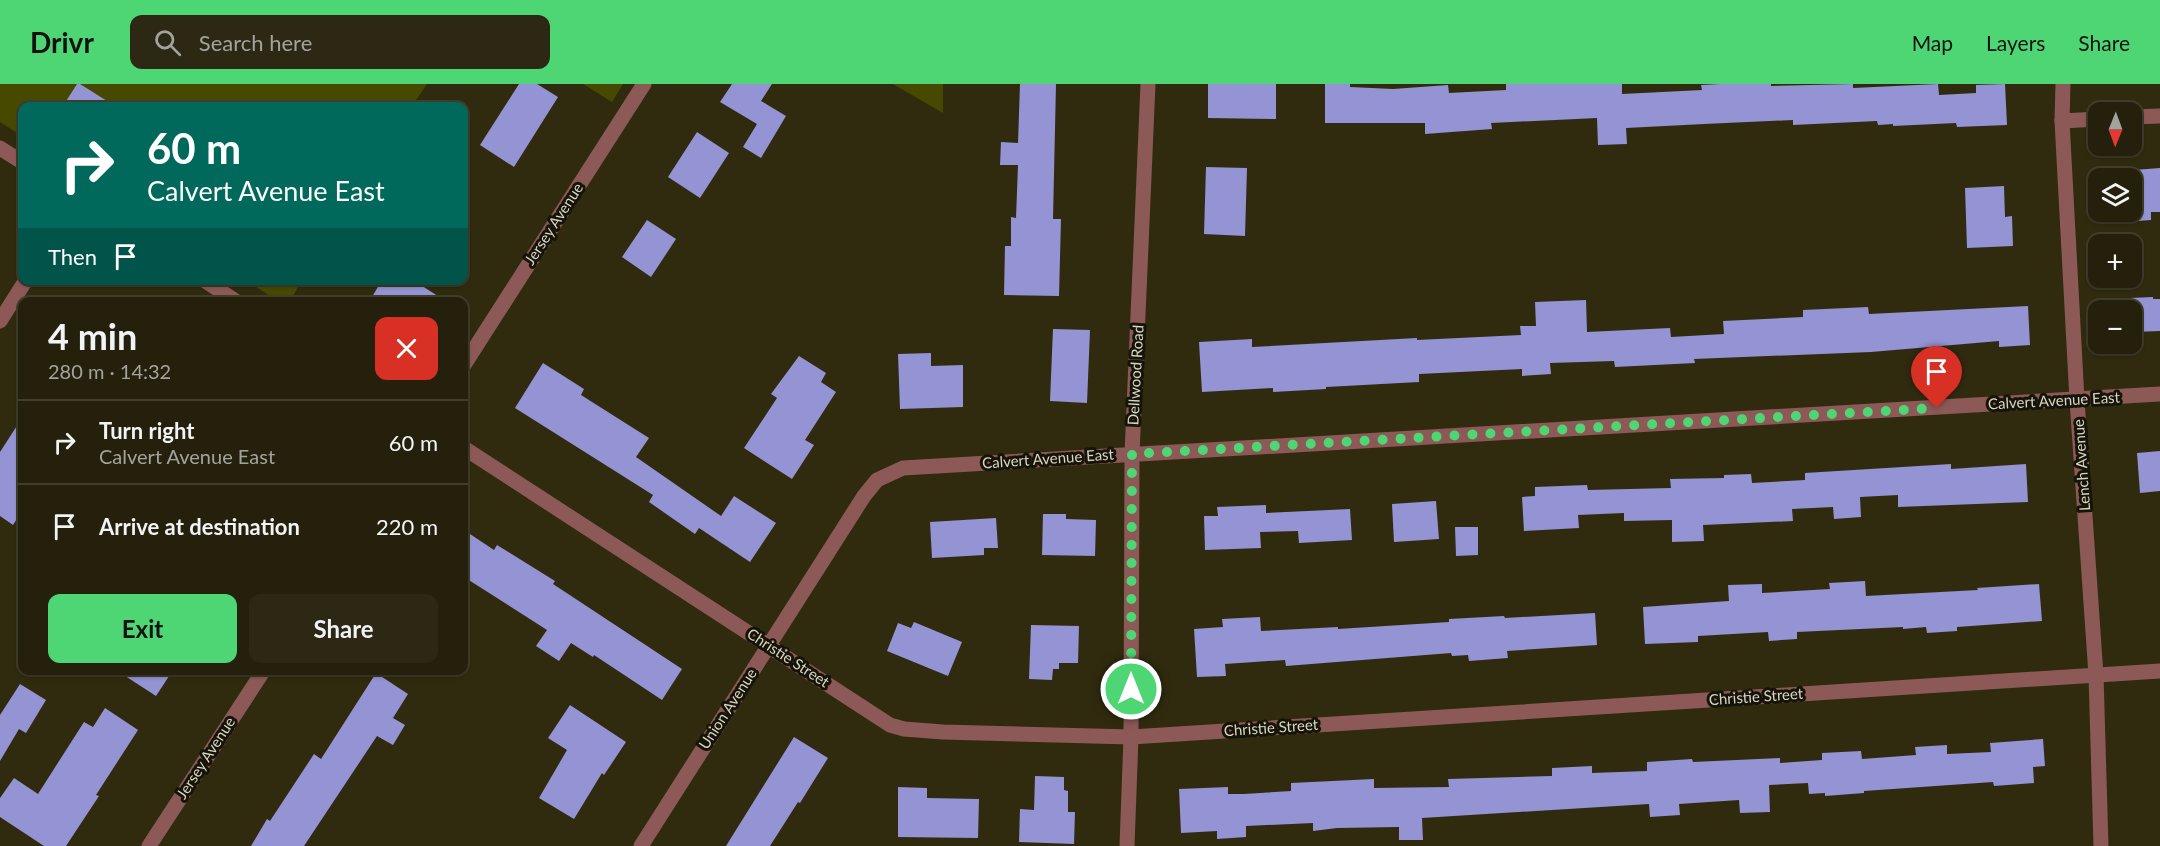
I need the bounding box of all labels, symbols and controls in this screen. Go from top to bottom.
search box [130,15,550,69]
text: Drivr [30,25,94,59]
icon: search [151,26,184,59]
text: Search here [199,29,312,56]
text: Map [1912,30,1953,55]
text: Layers [1986,30,2045,55]
text: Share [2078,30,2130,55]
north arrow [2088,102,2142,156]
map controls [2088,102,2142,354]
text: 60 m [147,123,241,173]
icon: right [48,126,126,204]
button: layers [2088,168,2142,222]
text: Calvert Avenue East [147,174,385,207]
street label: Jersey Avenue [520,179,586,268]
button: + [2088,234,2142,288]
icon: arrive [109,240,142,273]
text: Then [48,243,97,270]
button: − [2088,300,2142,354]
text: 4 min [48,314,137,358]
button: close [375,317,438,380]
street label: Dellwood Road [1123,324,1147,426]
pin [1911,346,1962,408]
icon: arrive [1920,355,1953,388]
text: 280 m · 14:32 [48,359,171,383]
street label: Calvert Avenue East [1988,388,2121,412]
text: Turn right [99,417,194,444]
street label: Lench Avenue [2069,418,2093,512]
icon: right [48,426,81,459]
text: 60 m [389,429,438,456]
text: Calvert Avenue East [99,444,275,468]
street label: Calvert Avenue East [981,444,1115,472]
icon: arrive [48,510,81,543]
text: Arrive at destination [99,513,300,540]
text: 220 m [376,513,438,540]
button: Exit [48,594,237,663]
button: Share [249,594,438,663]
street label: Christie Street [744,624,834,691]
position arrow [1099,657,1163,721]
street label: Union Avenue [694,665,760,752]
street label: Christie Street [1708,684,1804,708]
street label: Jersey Avenue [172,713,238,802]
street label: Christie Street [1223,715,1319,739]

